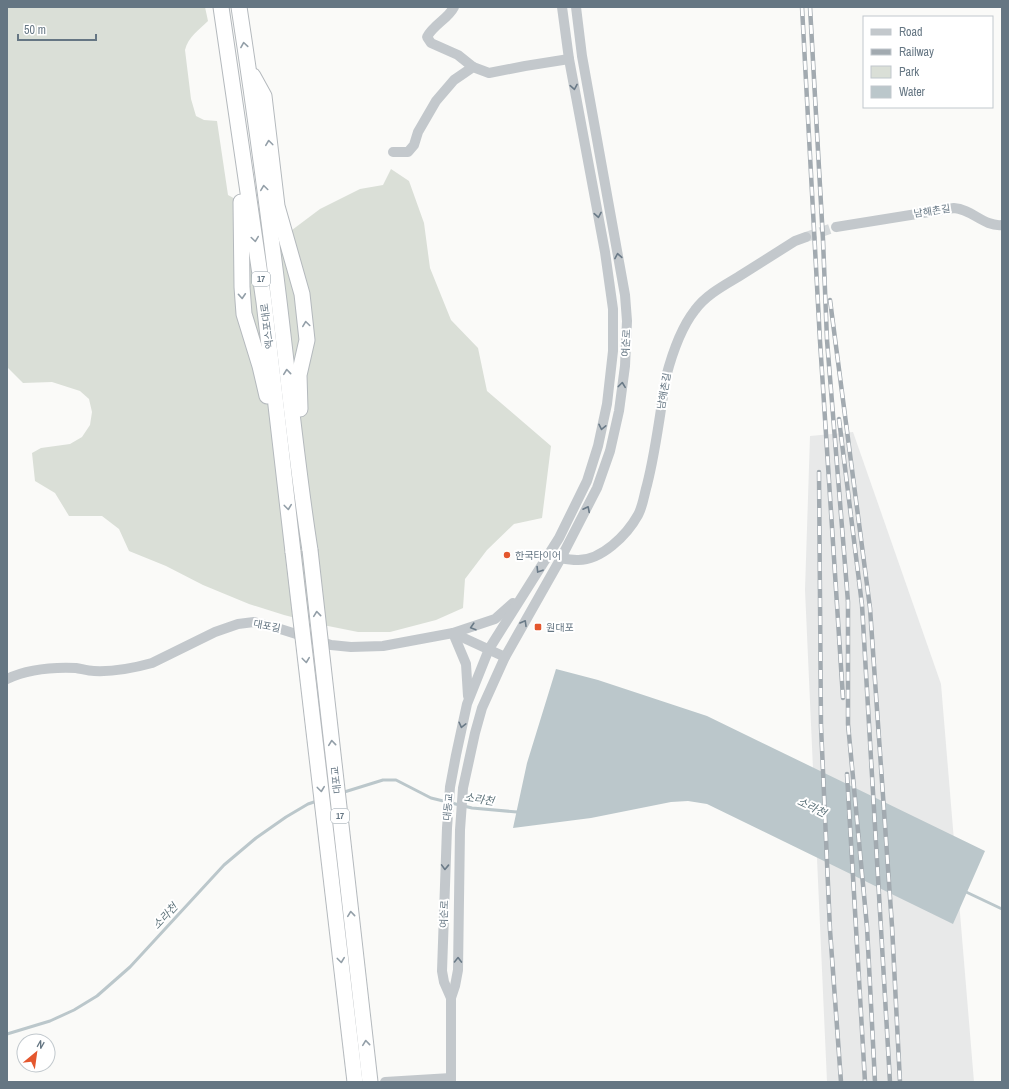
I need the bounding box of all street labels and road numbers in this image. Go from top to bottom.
street label: 남해촌길 [913,202,951,220]
road number: 17 [252,272,270,286]
street label: 엑스포대로 [258,302,276,350]
street label: 여순로 [619,329,633,357]
street label: 남해촌길 [654,372,674,410]
street label: 대포길 [252,617,282,635]
street label: 대포교 [328,766,344,794]
street label: 대동교 [440,793,456,821]
road number: 17 [331,809,349,823]
street label: 여순로 [437,900,451,928]

